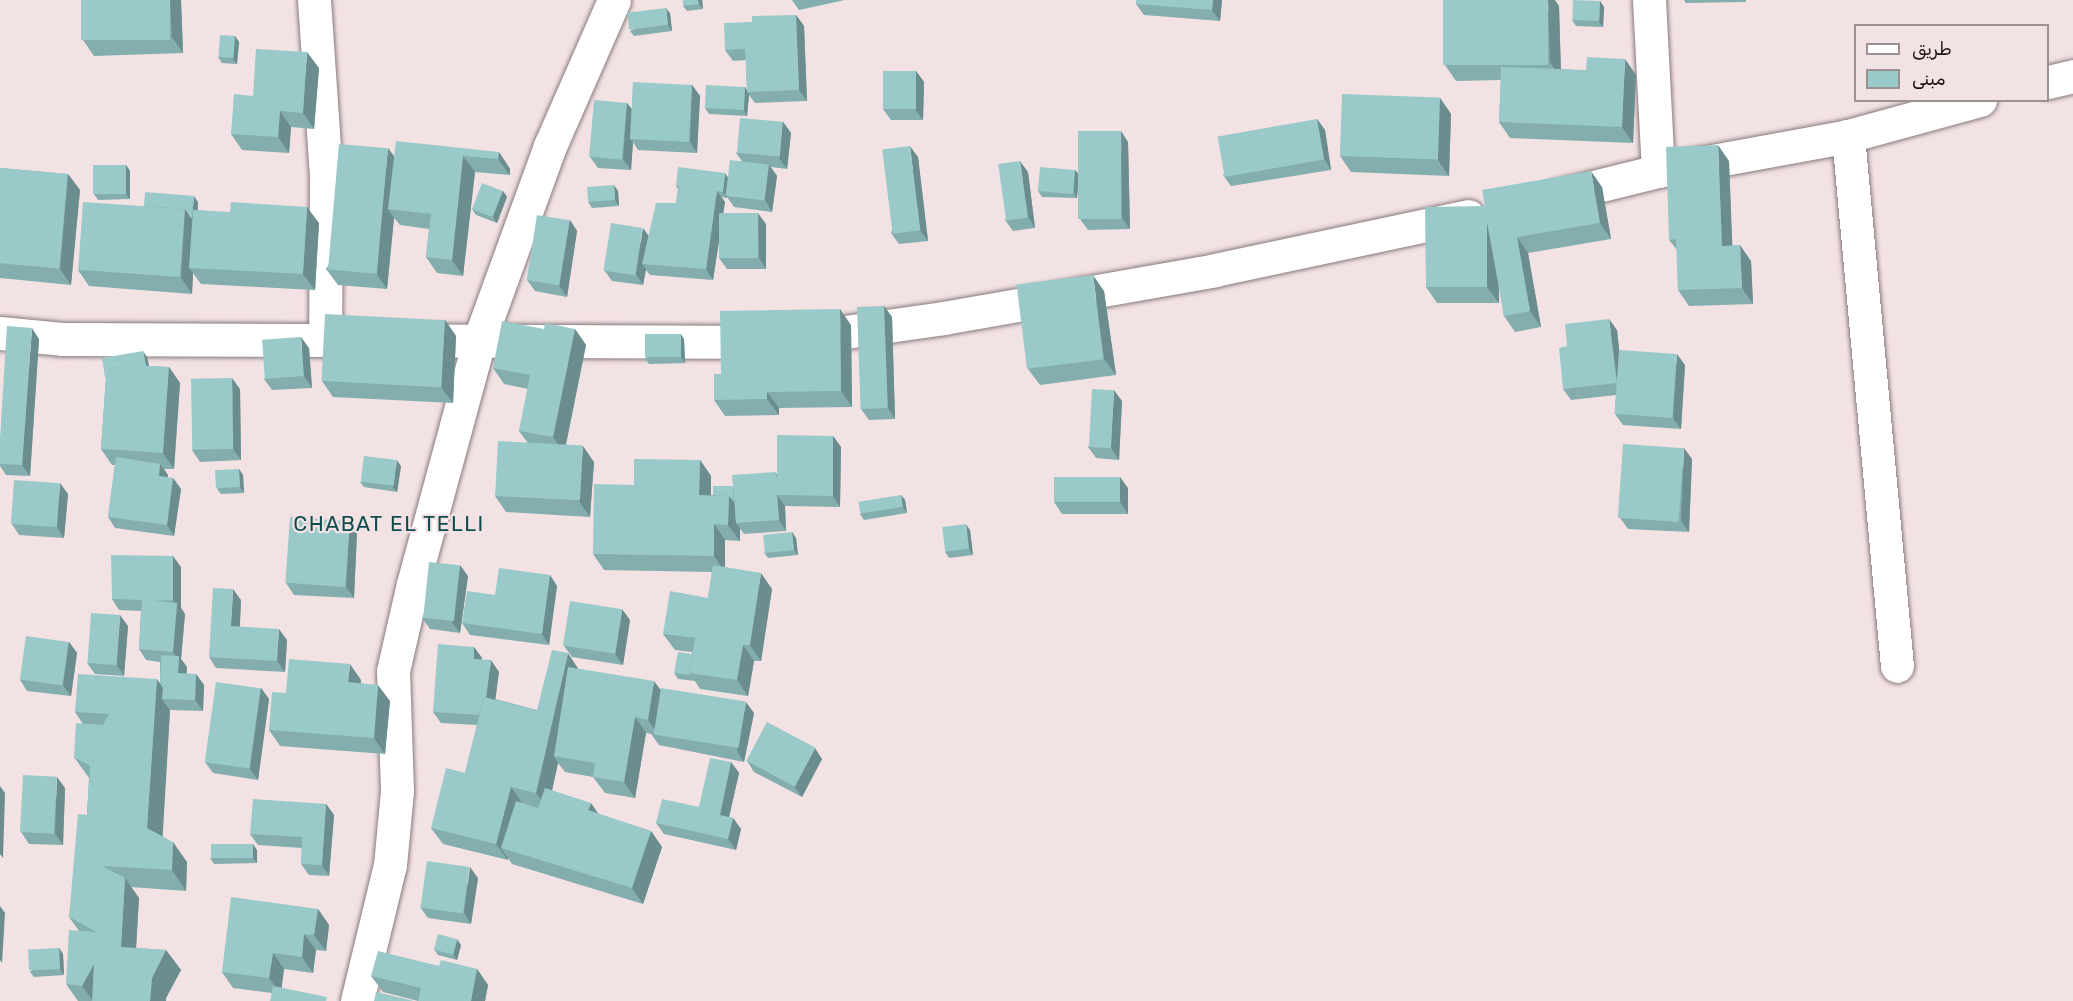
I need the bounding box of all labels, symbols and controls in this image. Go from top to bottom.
legend [1854,24,2049,102]
text: طريق [1912,38,1952,60]
text: مبنى [1912,68,1946,90]
district label: CHABAT EL TELLI [292,511,486,537]

